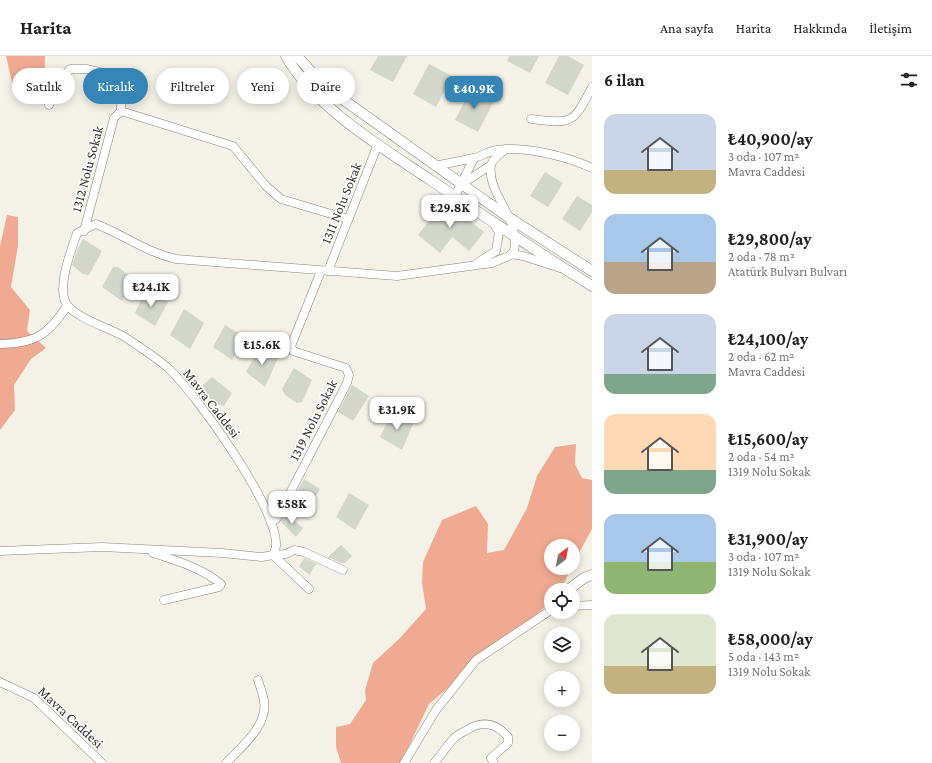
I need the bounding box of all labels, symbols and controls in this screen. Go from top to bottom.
text: Harita [20,17,71,38]
text: Ana sayfa [660,20,714,36]
text: Harita [736,20,771,36]
text: Hakkında [793,20,847,36]
text: İletişim [869,20,912,36]
chip: Satılık [12,68,75,104]
chip: Kiralık [83,68,148,104]
chip: Filtreler [156,68,229,104]
chip: Yeni [237,68,289,104]
chip: Daire [297,68,355,104]
icon: filters [898,69,920,91]
text: 6 ilan [604,71,644,90]
pin: ₺40.9K [441,76,507,110]
text: ₺40.9K [454,81,494,96]
street label: 1312 Nolu Sokak [68,124,106,214]
icon: home [636,130,684,178]
text: ₺40,900/ay [728,130,813,149]
text: 3 oda · 107 m² [728,149,799,164]
street label: 1311 Nolu Sokak [317,160,365,246]
text: Mavra Caddesi [728,164,805,179]
pin: ₺29.8K [417,195,483,229]
text: ₺29.8K [430,200,470,215]
icon: home [636,230,684,278]
text: ₺29,800/ay [728,230,811,249]
text: 2 oda · 78 m² [728,249,795,264]
text: Atatürk Bulvarı Bulvarı [728,264,847,279]
pin: ₺24.1K [118,274,184,308]
text: ₺24.1K [132,279,170,294]
icon: home [636,330,684,378]
text: ₺24,100/ay [728,330,808,349]
pin: ₺15.6K [229,332,295,366]
text: ₺15.6K [244,337,280,352]
text: 2 oda · 62 m² [728,349,794,364]
text: Mavra Caddesi [728,364,805,379]
street label: Mavra Caddesi [180,365,244,441]
street label: 1319 Nolu Sokak [286,377,340,463]
pin: ₺31.9K [364,397,430,431]
text: ₺31.9K [379,402,415,417]
icon: home [636,430,684,478]
text: ₺15,600/ay [728,430,808,449]
text: 2 oda · 54 m² [728,449,795,464]
text: 1319 Nolu Sokak [728,464,810,479]
pin: ₺58K [268,491,316,525]
text: ₺58K [277,496,307,511]
icon: home [636,530,684,578]
text: ₺31,900/ay [728,530,808,549]
north arrow [544,539,580,575]
map controls [544,539,580,751]
text: 3 oda · 107 m² [728,549,799,564]
text: 1319 Nolu Sokak [728,564,810,579]
button: locate [544,583,580,619]
button: layers [544,627,580,663]
icon: home [636,630,684,678]
text: ₺58,000/ay [728,630,813,649]
text: 5 oda · 143 m² [728,649,799,664]
text: 1319 Nolu Sokak [728,664,810,679]
button: + [544,671,580,707]
street label: Mavra Caddesi [35,683,107,751]
button: − [544,715,580,751]

